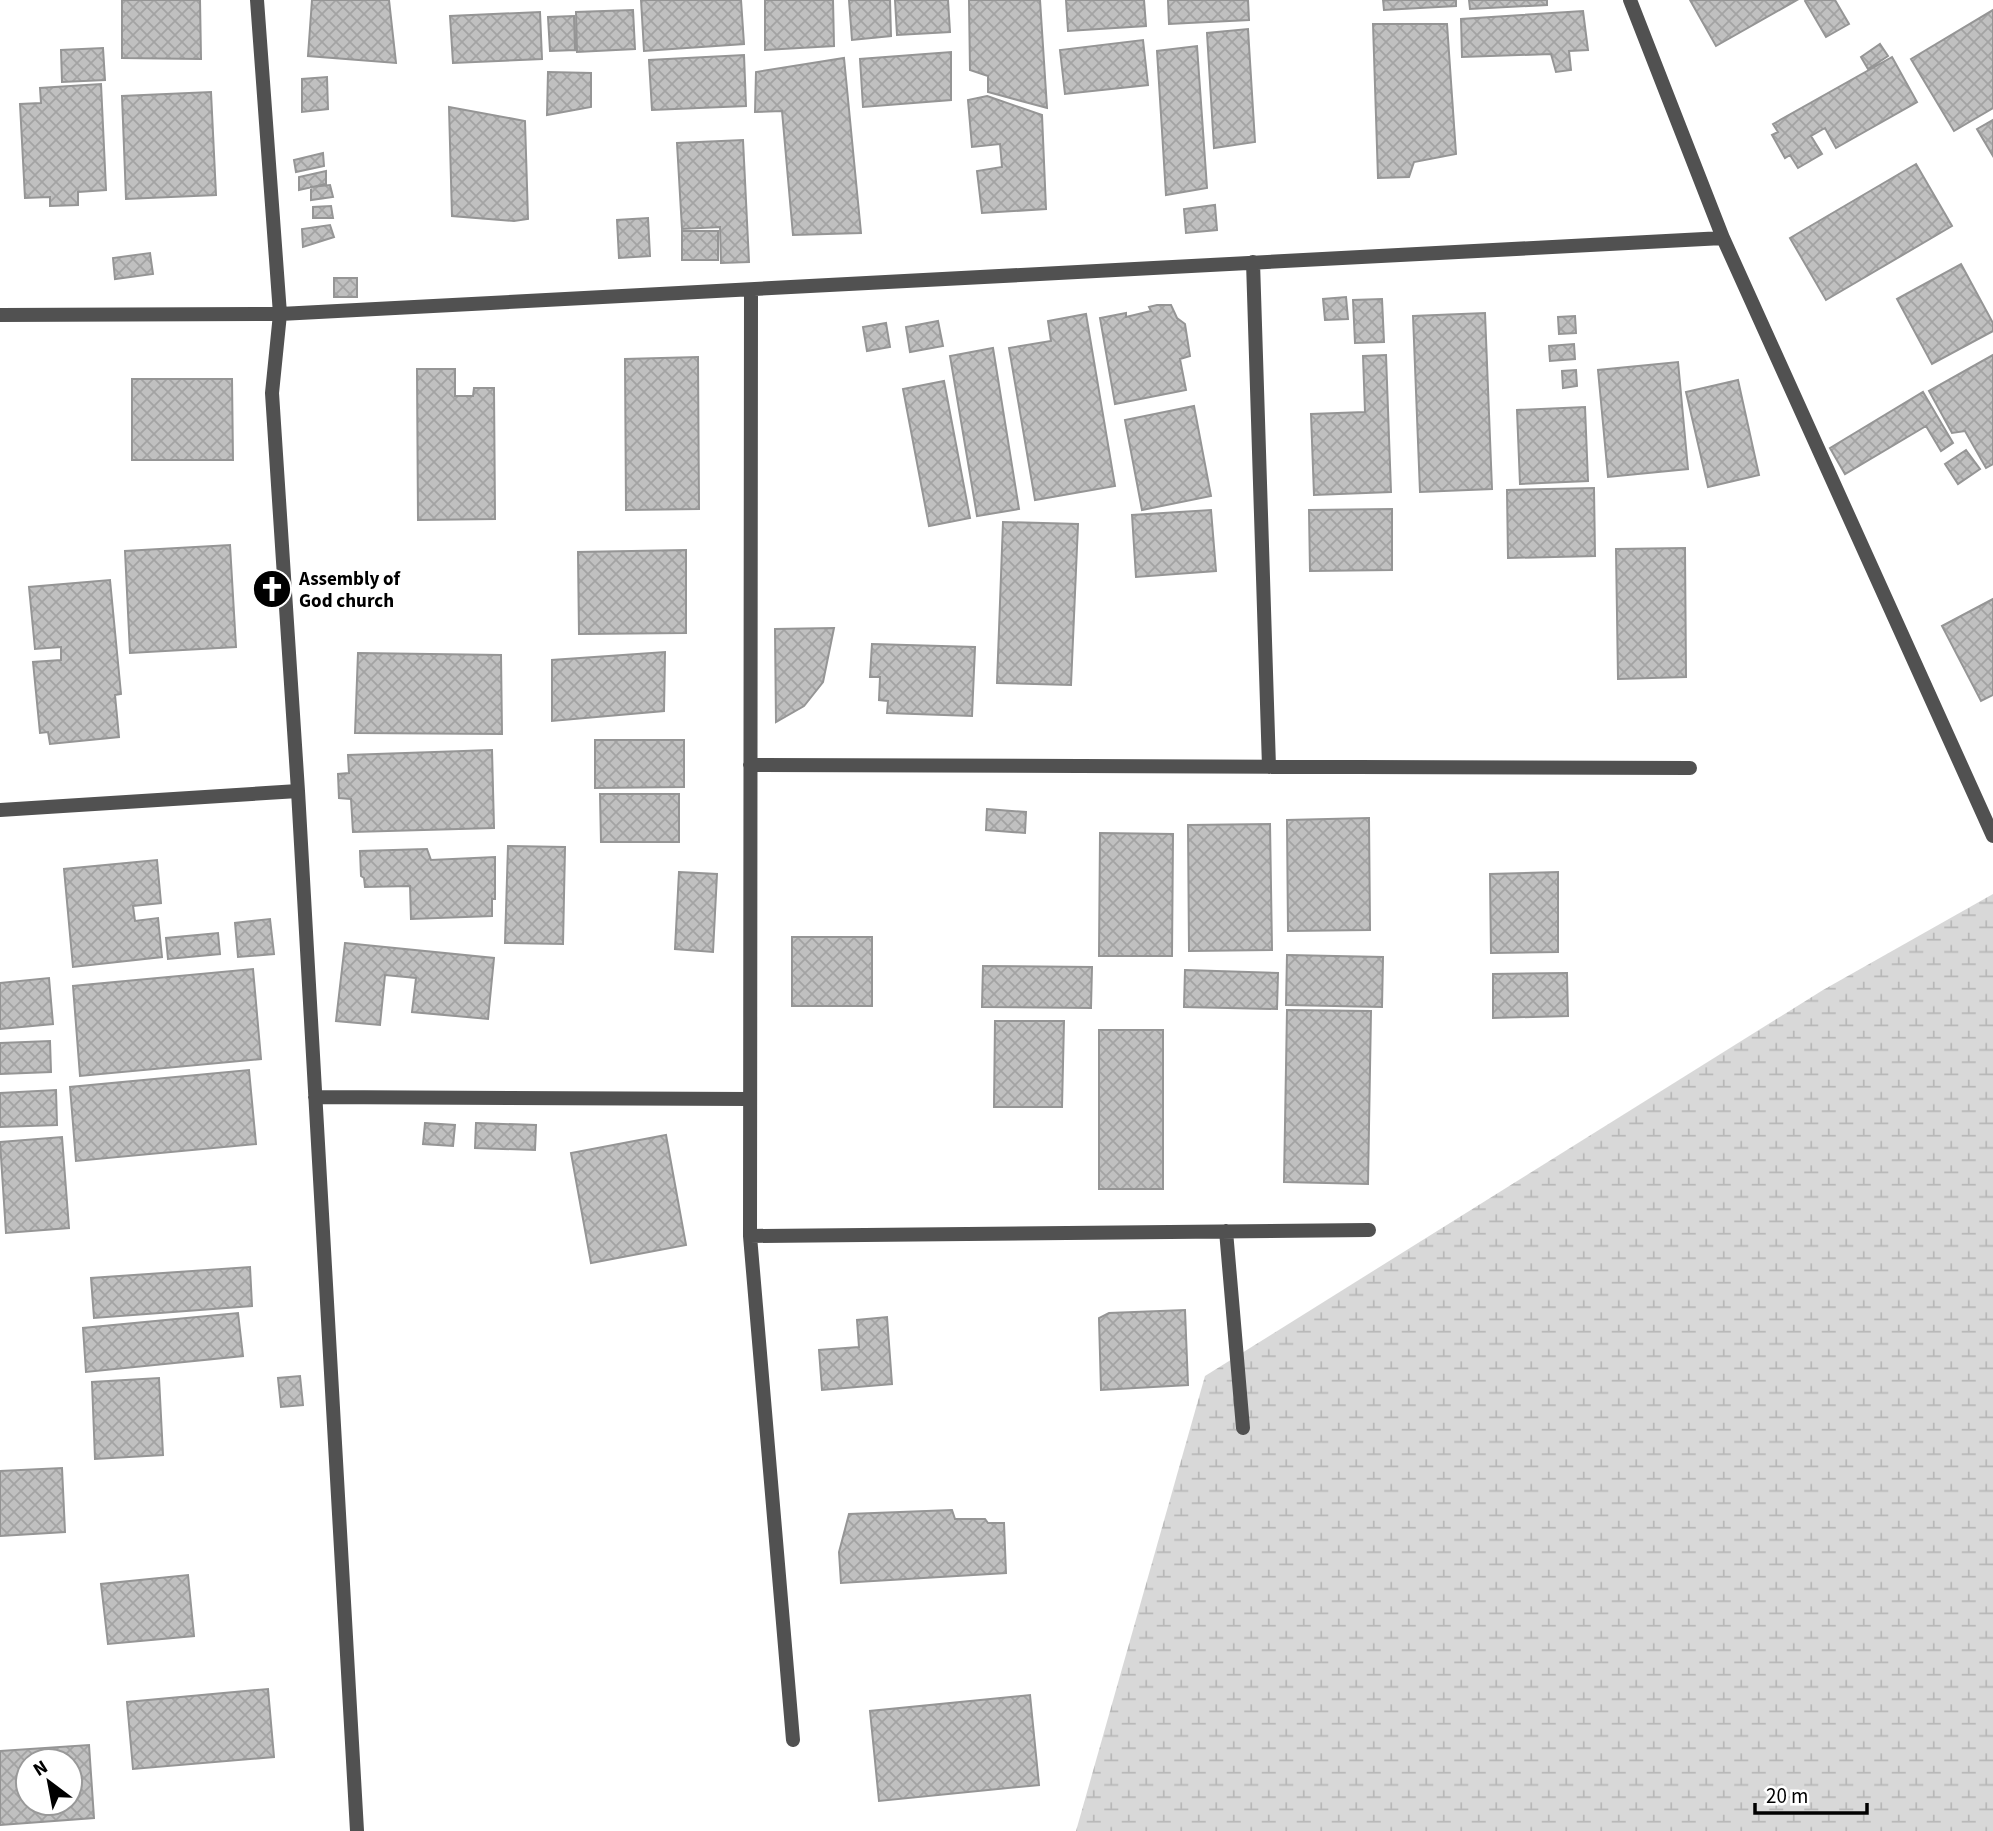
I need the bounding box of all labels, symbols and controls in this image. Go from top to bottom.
place label: Assembly of God church [298,566,402,615]
church icon: Assembly of God church [251,568,293,610]
north arrow [14,1747,84,1817]
text: N [28,1754,53,1784]
scale bar [1755,1772,1867,1816]
text: 20 m [1766,1781,1808,1811]

